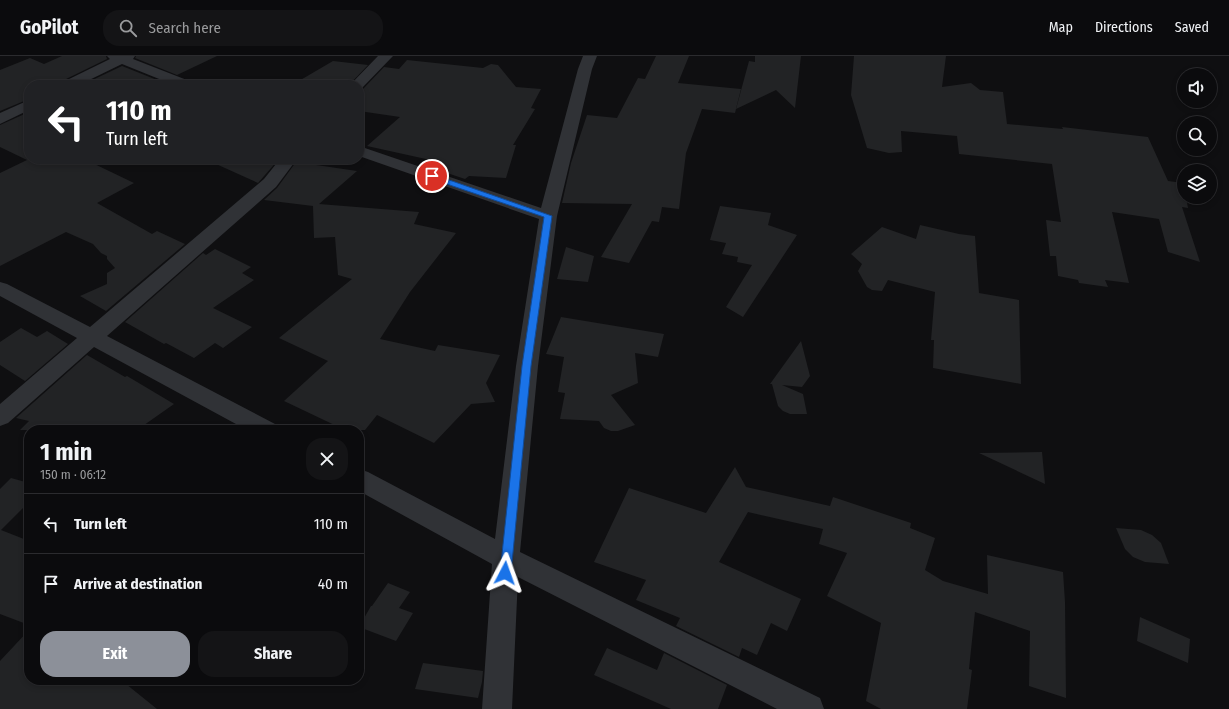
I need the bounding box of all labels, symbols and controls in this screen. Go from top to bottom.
search box [103,10,383,46]
text: GoPilot [20,16,79,39]
icon: search [117,17,139,39]
text: Search here [149,19,221,37]
text: Map [1049,19,1073,36]
text: Directions [1095,19,1153,36]
text: Saved [1175,19,1209,36]
map controls [1177,68,1217,204]
button: sound [1177,68,1217,108]
text: 110 m [106,94,172,127]
icon: left [40,96,92,148]
button: search [1177,116,1217,156]
text: Turn left [106,128,168,150]
pin [415,159,449,193]
button: layers [1177,164,1217,204]
icon: arrive [421,165,443,187]
text: 1 min [40,438,92,466]
button: close [306,438,348,480]
text: 150 m · 06:12 [40,467,106,482]
icon: left [40,513,62,535]
text: Turn left [74,515,127,533]
text: 110 m [314,515,348,533]
position arrow [484,552,526,594]
icon: arrive [40,573,62,595]
text: Arrive at destination [74,575,202,593]
text: 40 m [318,575,348,593]
button: Exit [40,631,190,677]
button: Share [198,631,348,677]

